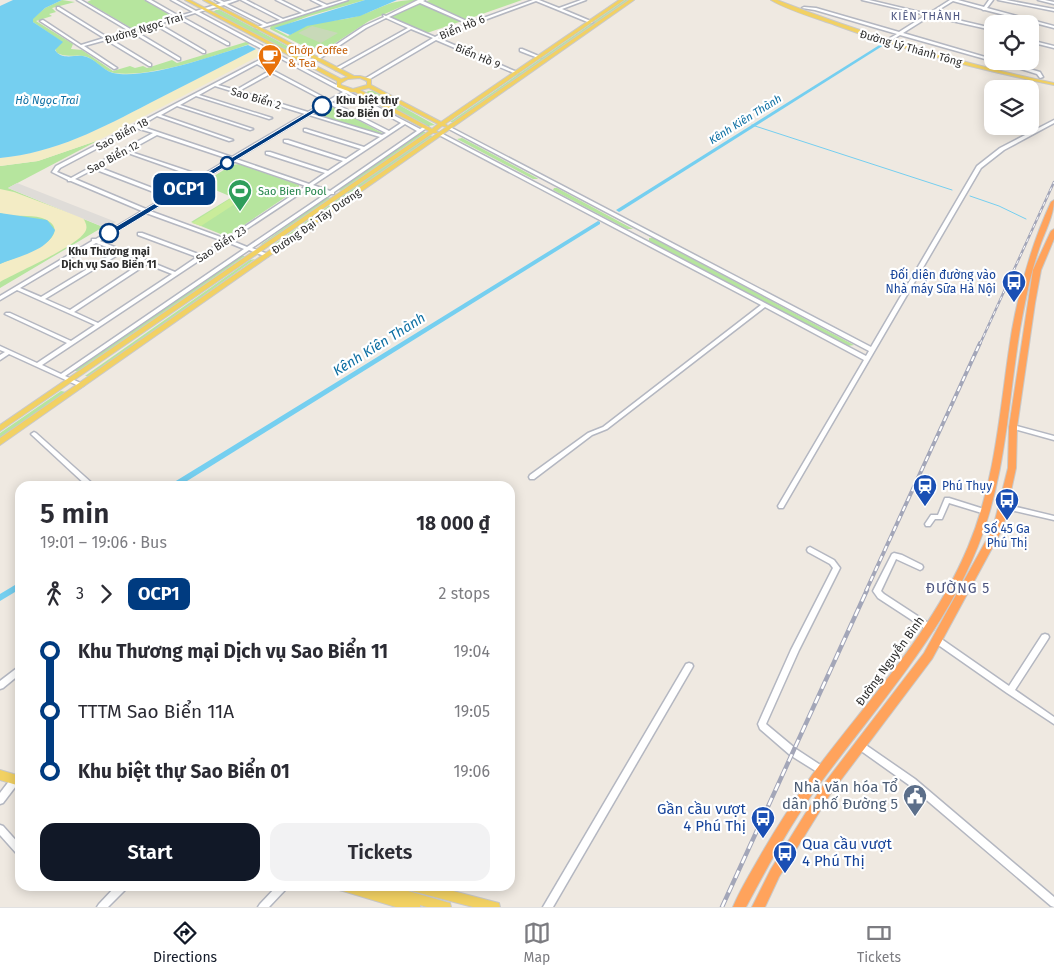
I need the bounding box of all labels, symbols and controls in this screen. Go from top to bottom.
district label: KIÊN THÀNH [891,9,961,23]
street label: Đường Ngọc Trai [103,10,185,47]
street label: Biển Hồ 6 [437,12,487,42]
map controls [984,15,1039,135]
button: locate [984,15,1039,70]
street label: Đường Lý Thánh Tông [858,28,964,69]
street label: Biển Hồ 9 [453,40,503,72]
cafe icon: Chớp Coffee & Tea [257,43,283,77]
place label: Chớp Coffee & Tea [288,44,348,70]
button: layers [984,80,1039,135]
street label: Sao Biển 2 [229,84,283,112]
water label: Kênh Kiên Thành [707,92,784,147]
water label: Hồ Ngọc Trai [15,94,79,107]
place label: Khu biệt thự Sao Biển 01 [336,94,399,120]
marker: Khu biệt thự Sao Biển 01 [312,96,332,116]
street label: Sao Biển 18 [93,114,151,154]
street label: Sao Biển 12 [85,138,141,176]
unlabelled marker [220,156,234,170]
line badge: OCP1 [149,173,219,205]
text: OCP1 [163,178,205,200]
sports icon: Sao Bien Pool [227,178,253,212]
place label: Sao Bien Pool [258,185,327,198]
street label: Đường Đại Tây Dương [269,186,364,257]
marker: Khu Thương mại Dịch vụ Sao Biển 11 [99,223,119,243]
street label: Sao Biển 23 [193,223,249,265]
place label: Khu Thương mại Dịch vụ Sao Biển 11 [61,245,157,271]
place label: Đối diện đường vào Nhà máy Sữa Hà Nội [886,267,996,296]
bus stop icon: Đối diện đường vào Nhà máy Sữa Hà Nội [1001,269,1027,303]
water label: Kênh Kiên Thành [330,309,429,380]
station icon: Phú Thụy [912,473,938,507]
place label: Phú Thụy [942,479,992,493]
bus stop icon: Số 45 Ga Phú Thị [994,487,1020,521]
text: 5 min [40,497,109,530]
text: 18 000 ₫ [416,512,490,535]
place label: Số 45 Ga Phú Thị [984,521,1030,550]
text: 19:01 – 19:06 · Bus [40,533,167,552]
district label: ĐƯỜNG 5 [926,579,990,597]
icon: walk [40,580,68,608]
icon: forward [92,580,120,608]
text: OCP1 [138,583,180,605]
text: 3 [76,584,84,603]
text: 2 stops [439,584,490,603]
street label: Đường Nguyễn Bình [852,613,927,708]
text: Khu Thương mại Dịch vụ Sao Biển 11 [78,640,388,663]
text: 19:04 [453,642,490,661]
text: TTTM Sao Biển 11A [78,700,234,723]
text: 19:05 [454,702,490,721]
text: Khu biệt thự Sao Biển 01 [78,760,290,783]
text: 19:06 [453,762,490,781]
place label: Nhà văn hóa Tổ dân phố Đường 5 [782,778,898,813]
public building icon: Nhà văn hóa Tổ dân phố Đường 5 [902,783,928,817]
place label: Gần cầu vượt 4 Phú Thị [657,800,747,835]
bus stop icon: Gần cầu vượt 4 Phú Thị [750,805,776,839]
button: Start [40,823,260,881]
button: Tickets [270,823,490,881]
place label: Qua cầu vượt 4 Phú Thị [802,835,892,870]
bus stop icon: Qua cầu vượt 4 Phú Thị [772,840,798,874]
tab: Directions [153,919,217,966]
tab: Map [523,919,551,966]
tab: Tickets [857,919,901,966]

